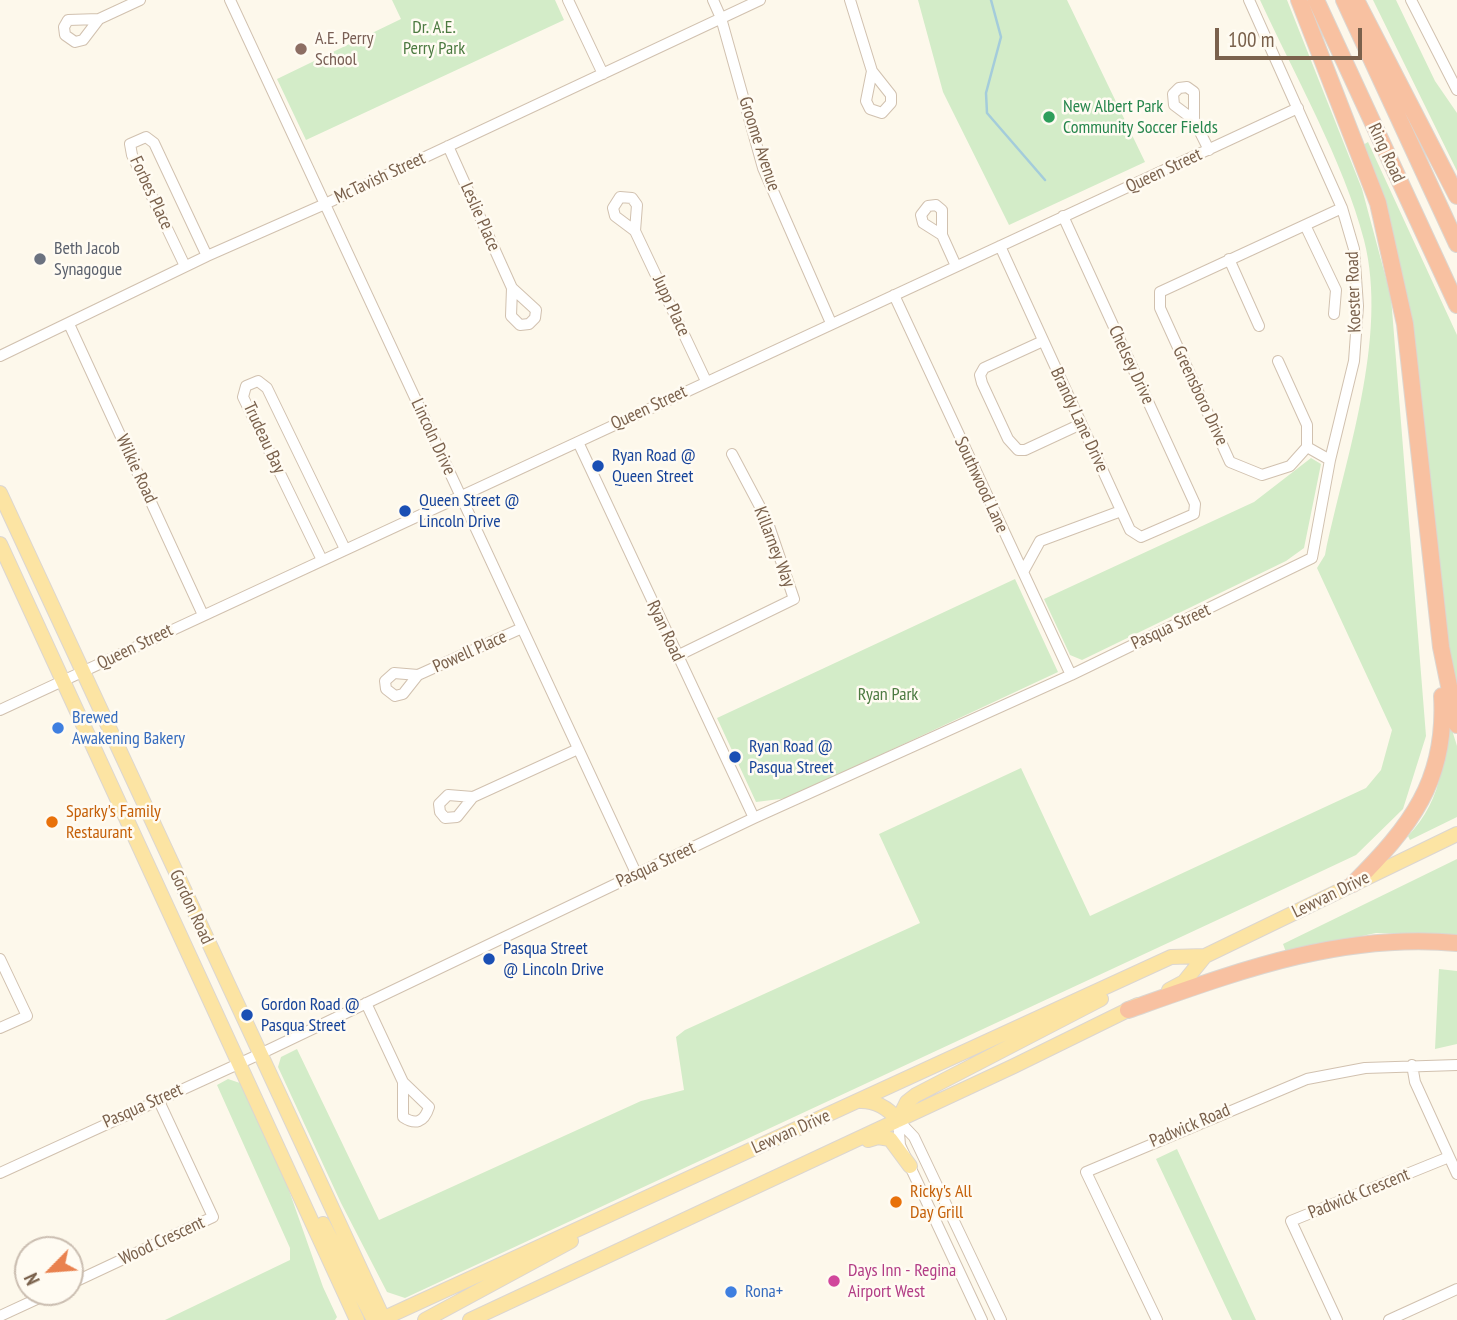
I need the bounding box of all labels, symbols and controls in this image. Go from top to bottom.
scale bar [1219,14,1366,58]
park label: Dr. A.E. Perry Park [403,17,465,60]
text: 100 m [1228,26,1274,53]
place label: A.E. Perry School [315,28,373,70]
marker: A.E. Perry School [293,41,309,57]
street label: Groome Avenue [734,94,784,194]
place label: New Albert Park Community Soccer Fields [1063,96,1218,138]
marker: New Albert Park Community Soccer Fields [1041,109,1057,125]
street label: Ring Road [1363,120,1409,186]
street label: Queen Street [1123,144,1205,198]
street label: McTavish Street [331,148,429,208]
street label: Forbes Place [125,153,177,233]
street label: Leslie Place [455,179,505,255]
place label: Beth Jacob Synagogue [54,238,122,280]
marker: Beth Jacob Synagogue [32,251,48,267]
street label: Koester Road [1342,251,1366,333]
street label: Jupp Place [648,272,694,340]
street label: Chelsey Drive [1103,322,1159,408]
street label: Greensboro Drive [1168,343,1232,449]
street label: Brandy Lane Drive [1045,364,1113,476]
street label: Queen Street [608,381,690,435]
street label: Lincoln Drive [406,395,460,479]
street label: Trudeau Bay [238,399,290,477]
street label: Wilkie Road [111,431,161,507]
street label: Southwood Lane [949,434,1013,536]
place label: Ryan Road @ Queen Street [612,445,696,488]
marker: Ryan Road @ Queen Street [590,458,606,474]
place label: Queen Street @ Lincoln Drive [419,490,520,532]
marker: Queen Street @ Lincoln Drive [397,503,413,519]
street label: Killarney Way [749,504,799,590]
street label: Ryan Road [642,597,688,665]
street label: Pasqua Street [1128,599,1214,655]
street label: Queen Street [94,619,176,675]
street label: Powell Place [430,626,510,678]
park label: Ryan Park [858,684,918,706]
place label: Brewed Awakening Bakery [72,707,185,750]
marker: Brewed Awakening Bakery [50,720,66,736]
place label: Ryan Road @ Pasqua Street [749,736,834,778]
marker: Ryan Road @ Pasqua Street [727,749,743,765]
place label: Sparky's Family Restaurant [66,801,161,844]
marker: Sparky's Family Restaurant [44,814,60,830]
street label: Pasqua Street [613,837,699,893]
street label: Gordon Road [164,866,218,948]
street label: Lewvan Drive [1289,867,1373,923]
place label: Pasqua Street @ Lincoln Drive [503,938,604,981]
marker: Pasqua Street @ Lincoln Drive [481,951,497,967]
place label: Gordon Road @ Pasqua Street [261,994,360,1036]
marker: Gordon Road @ Pasqua Street [239,1007,255,1023]
street label: Pasqua Street [100,1079,186,1133]
street label: Padwick Road [1147,1099,1233,1153]
street label: Lewvan Drive [749,1105,833,1159]
street label: Padwick Crescent [1305,1164,1413,1224]
place label: Ricky's All Day Grill [910,1181,972,1224]
marker: Ricky's All Day Grill [888,1194,904,1210]
street label: Wood Crescent [116,1212,208,1270]
north arrow [14,1236,84,1306]
place label: Days Inn - Regina Airport West [848,1260,956,1302]
text: N [19,1269,45,1289]
marker: Days Inn - Regina Airport West [826,1273,842,1289]
place label: Rona+ [745,1281,783,1303]
marker: Rona+ [723,1284,739,1300]

